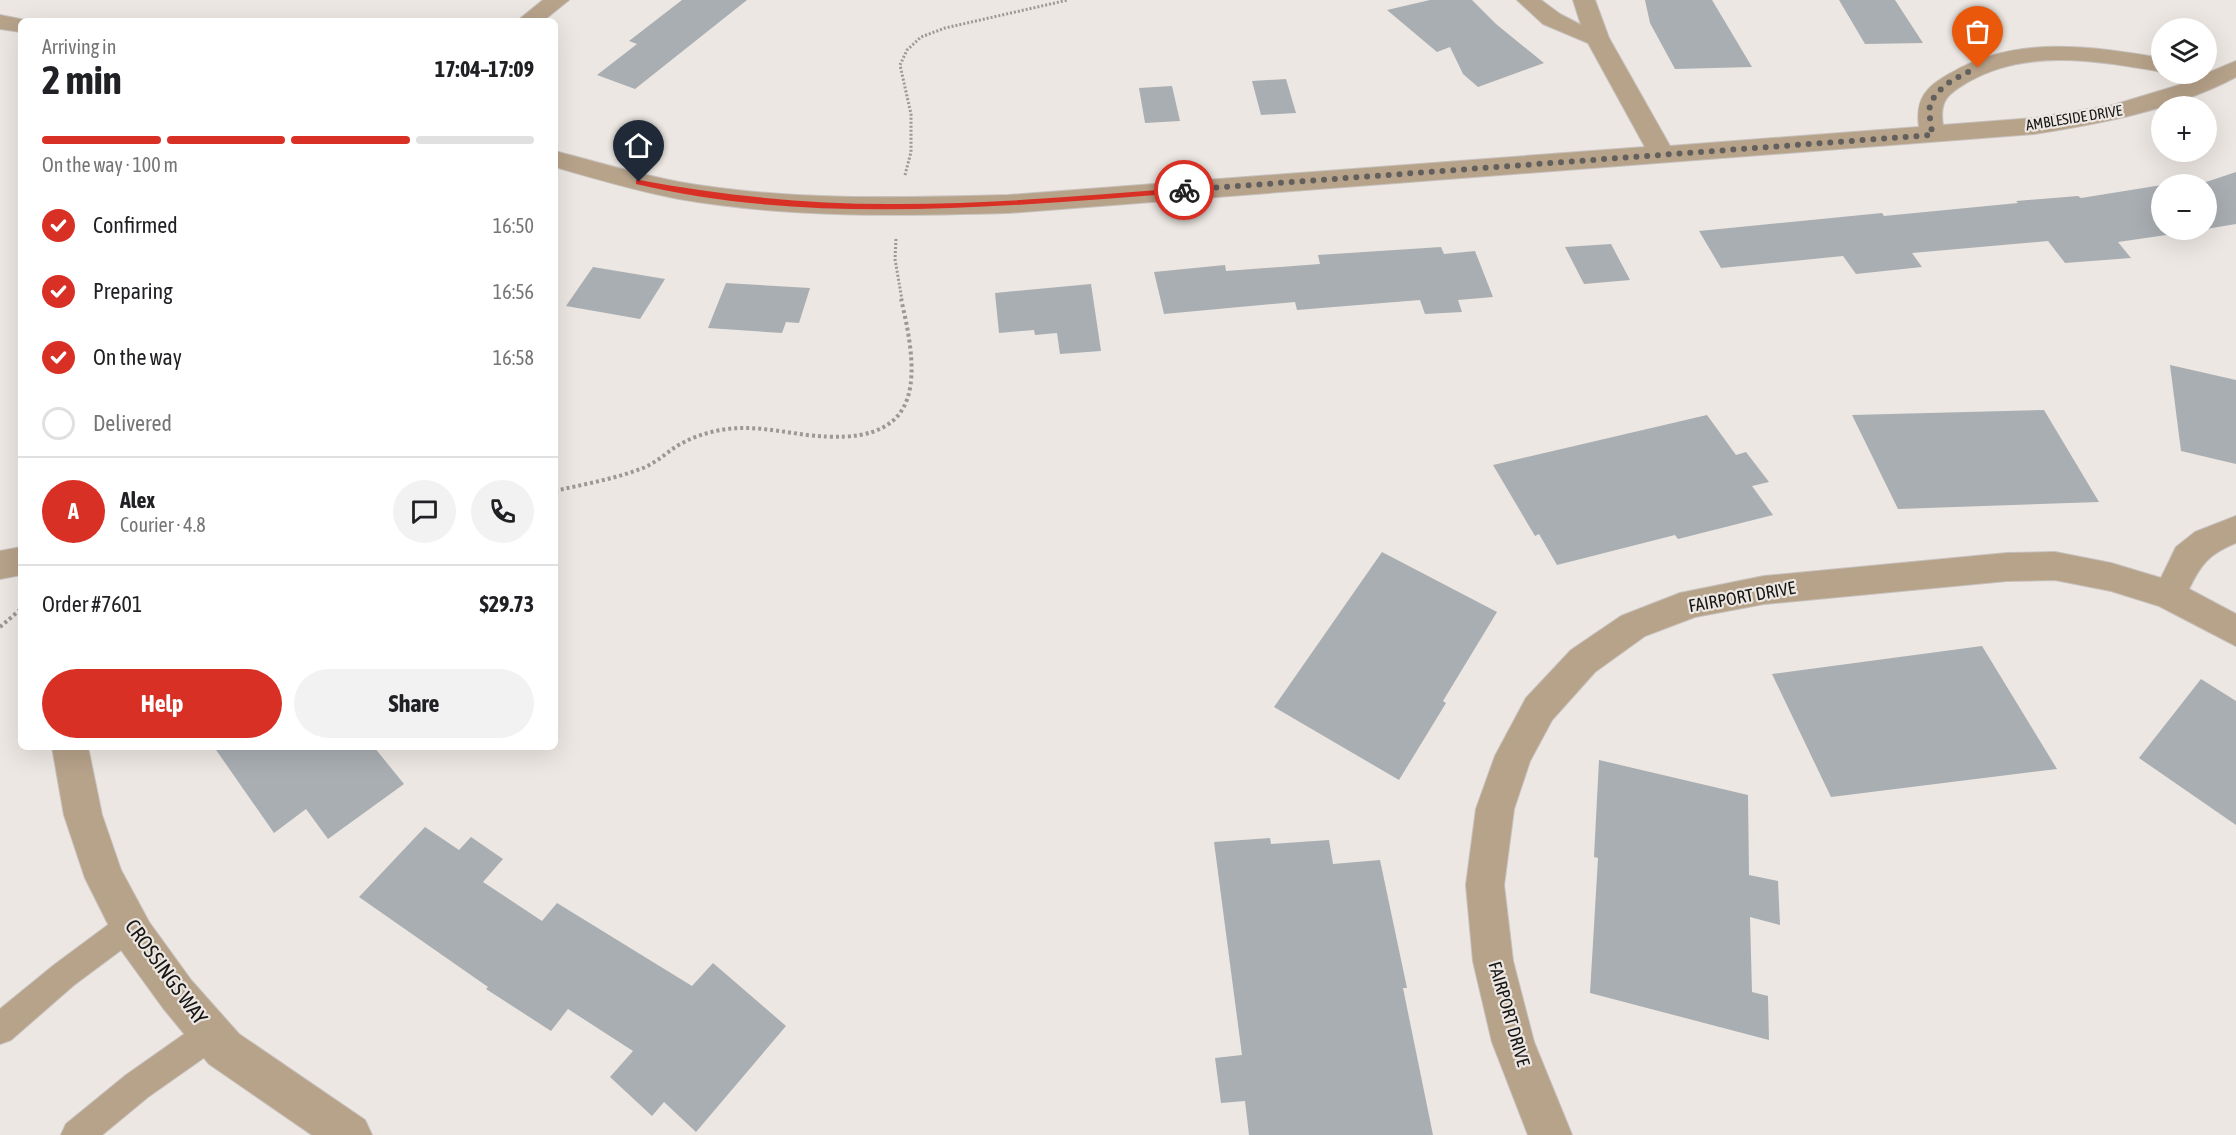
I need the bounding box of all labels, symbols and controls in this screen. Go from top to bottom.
pin [1952,6,2003,68]
icon: bag [1961,15,1994,48]
map controls [2151,18,2217,240]
button: layers [2151,18,2217,84]
text: Arriving in [42,35,116,58]
text: 17:04–17:09 [435,56,534,82]
text: 2 min [42,58,122,102]
button: + [2151,96,2217,162]
street label: AMBLESIDE DRIVE [2025,101,2124,134]
pin [613,120,664,182]
icon: home [622,129,655,162]
text: On the way · 100 m [42,153,178,176]
courier [1154,160,1214,220]
icon: bike [1168,174,1201,207]
button: − [2151,174,2217,240]
icon: check [42,209,75,242]
text: Confirmed [93,212,178,238]
text: 16:50 [493,214,534,237]
icon: check [42,275,75,308]
text: Preparing [93,278,173,304]
text: 16:56 [493,280,534,303]
icon: check [42,341,75,374]
text: On the way [93,344,182,370]
text: 16:58 [493,346,534,369]
text: Delivered [93,410,172,436]
button: chat [393,480,456,543]
button: phone [471,480,534,543]
text: Alex [120,487,155,513]
text: A [68,498,79,524]
text: Courier · 4.8 [120,513,206,536]
street label: FAIRPORT DRIVE [1687,577,1797,616]
text: Order #7601 [42,591,142,617]
text: $29.73 [479,591,534,617]
button: Help [42,669,282,738]
button: Share [294,669,534,738]
street label: CROSSINGS WAY [121,914,213,1029]
street label: FAIRPORT DRIVE [1484,959,1535,1069]

